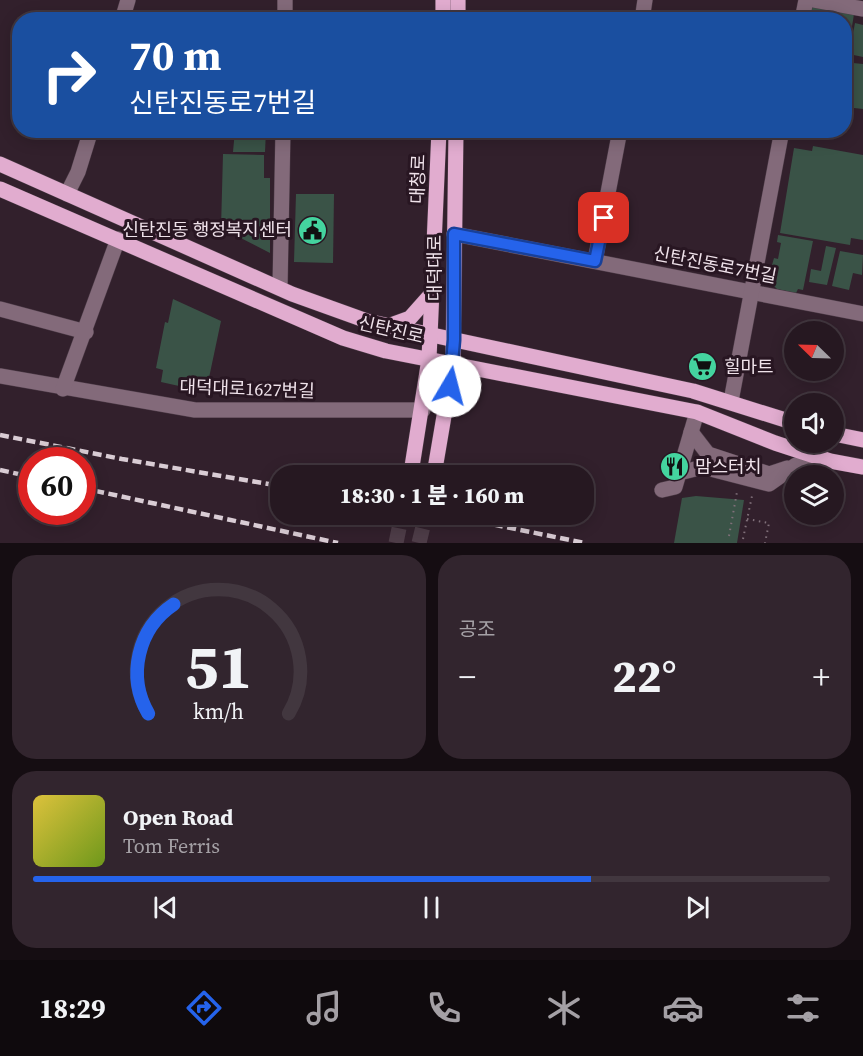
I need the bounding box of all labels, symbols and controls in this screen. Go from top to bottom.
text: 70 m [129,26,222,84]
icon: right [30,36,108,114]
text: 신탄진동로7번길 [129,84,316,121]
street label: 대청로 [404,154,431,204]
pin [578,192,629,243]
icon: arrive [587,201,620,234]
public building icon: 신탄진동 행정복지센터 [297,214,329,246]
place label: 신탄진동 행정복지센터 [122,217,292,242]
street label: 대덕대로 [422,235,447,301]
street label: 신탄진동로7번길 [651,240,779,289]
street label: 신탄진로 [356,310,426,349]
north arrow [784,321,844,381]
map controls [784,321,844,525]
supermarket icon: 힐마트 [687,351,719,383]
position arrow [418,354,482,418]
place label: 힐마트 [724,354,774,379]
street label: 대덕대로1627번길 [179,374,315,403]
button: sound [784,393,844,453]
speed limit sign: 60 [18,447,96,525]
restaurant icon: 맘스터치 [658,451,690,483]
place label: 맘스터치 [695,454,761,479]
button: layers [784,465,844,525]
text: 18:30 · 1 분 · 160 m [340,480,524,510]
text: 공조 [459,615,495,643]
text: 51 [185,623,253,709]
text: 22° [612,645,676,707]
text: − [459,654,476,699]
text: + [812,654,830,699]
text: km/h [193,697,244,726]
text: Open Road [123,802,233,832]
text: Tom Ferris [123,832,220,860]
icon: previous [149,891,182,924]
icon: pause [415,891,448,924]
icon: next [681,891,714,924]
icon: directions [183,987,225,1029]
icon: music [303,987,345,1029]
icon: phone [423,987,465,1029]
icon: climate [543,987,585,1029]
icon: car [662,987,704,1029]
icon: filters [782,987,824,1029]
text: 18:29 [39,990,106,1027]

